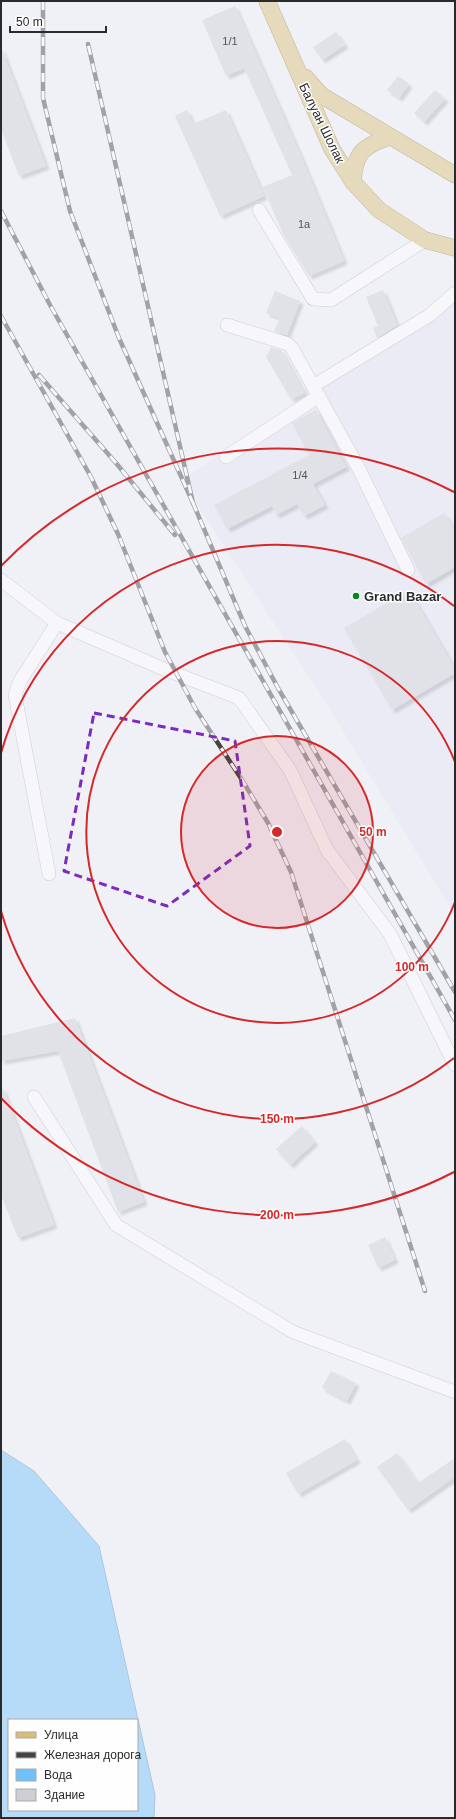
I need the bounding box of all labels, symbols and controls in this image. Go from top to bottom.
scale bar [10,8,106,34]
text: 50 m [16,15,43,29]
house number: 1/1 [222,35,238,47]
street label: Балуан Шолак [296,81,348,166]
house number: 1а [298,218,311,230]
house number: 1/4 [292,469,308,481]
place label: Grand Bazar [364,589,441,604]
marker: Grand Bazar [351,591,361,601]
centre of rings [270,825,284,839]
text: 50 m [359,825,387,839]
text: 100 m [395,960,429,974]
text: 150 m [260,1112,294,1126]
text: 200 m [260,1208,294,1222]
legend [8,1719,138,1811]
text: Улица [44,1728,78,1742]
text: Железная дорога [44,1748,141,1762]
text: Вода [44,1768,72,1782]
text: Здание [44,1788,85,1802]

